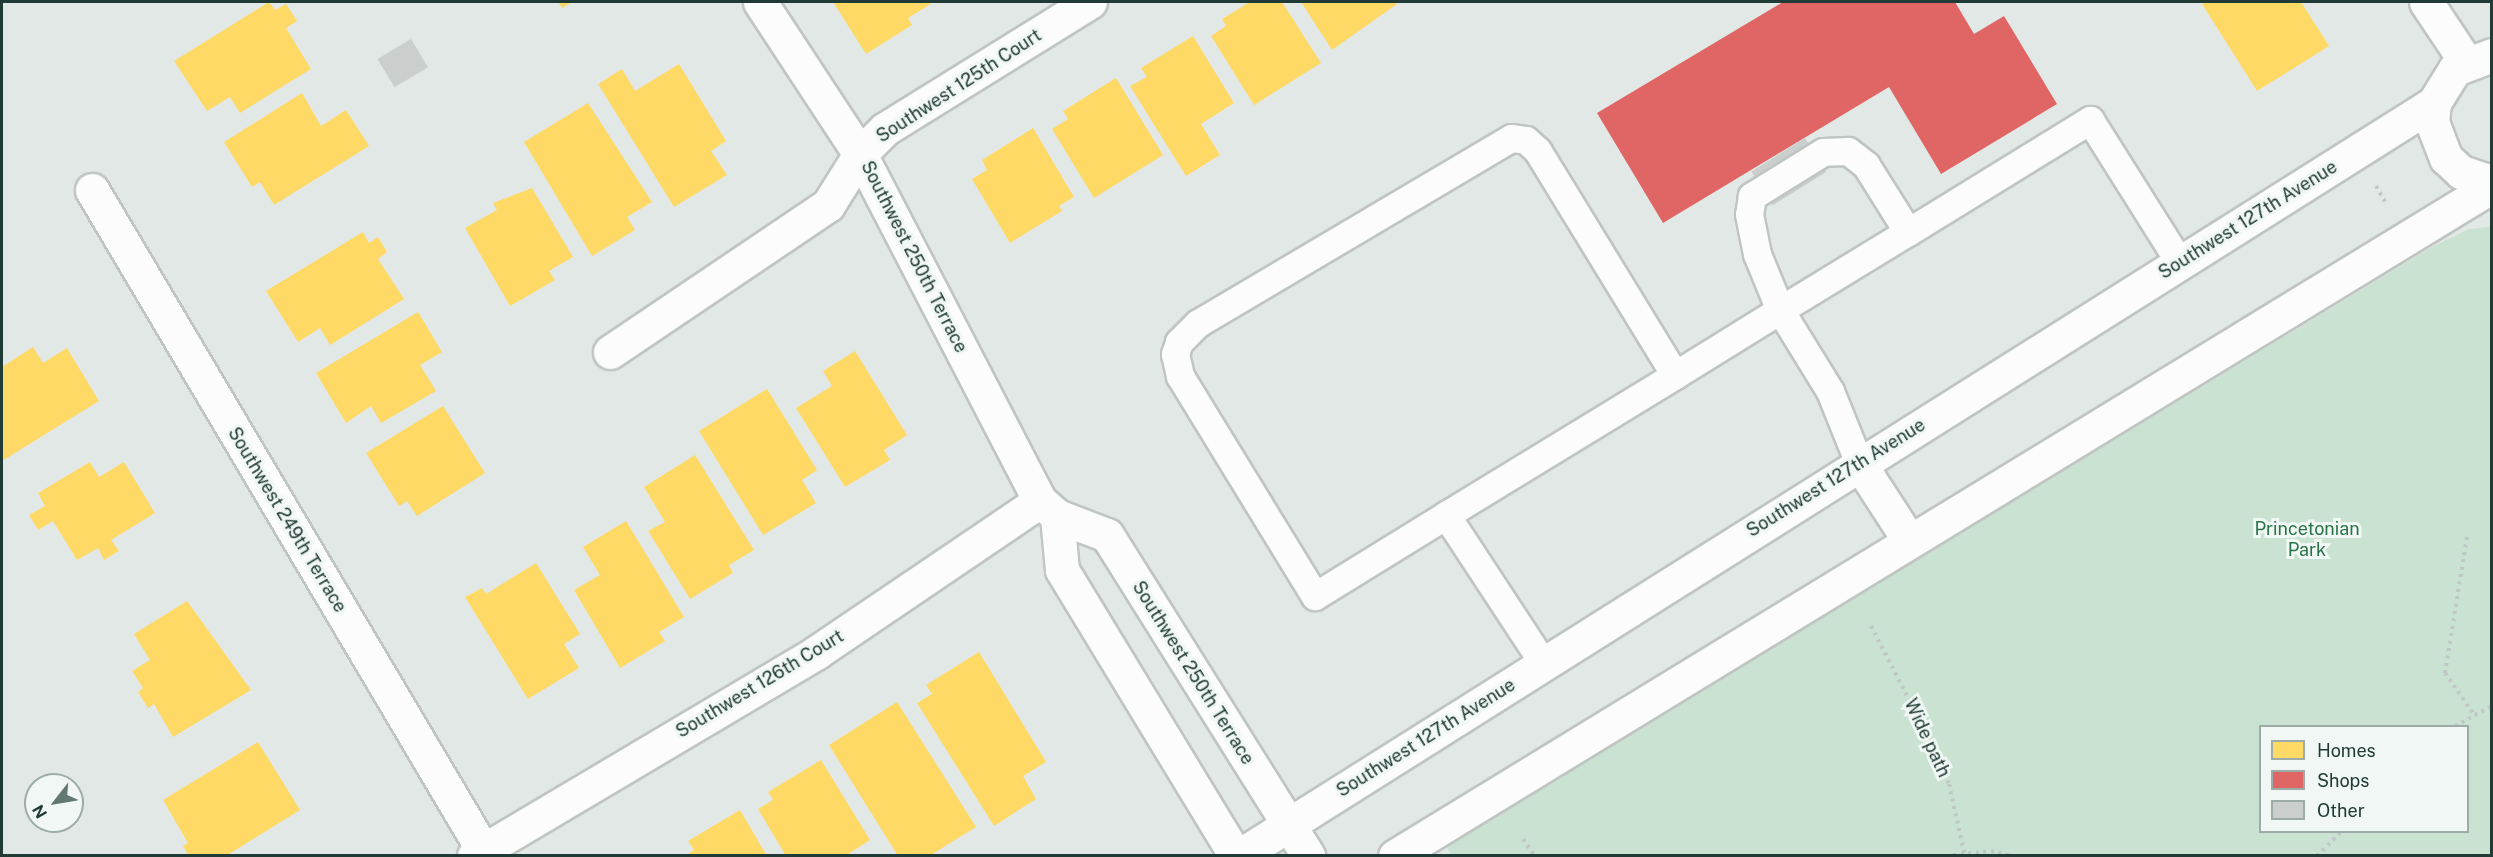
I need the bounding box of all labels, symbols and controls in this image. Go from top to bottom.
street label: Southwest 125th Court [873,25,1045,147]
street label: Southwest 127th Avenue [2155,156,2341,284]
street label: Southwest 250th Terrace [856,158,972,356]
street label: Southwest 127th Avenue [1743,414,1929,542]
street label: Southwest 249th Terrace [223,423,351,617]
park label: Princetonian Park [2254,519,2360,562]
street label: Southwest 250th Terrace [1128,577,1258,769]
street label: Southwest 126th Court [672,625,848,743]
street label: Southwest 127th Avenue [1333,674,1519,802]
street label: Wide path [1899,695,1955,781]
legend [2259,725,2469,833]
text: Homes [2317,740,2376,761]
text: Shops [2317,770,2369,791]
north arrow [24,773,84,833]
text: Other [2317,800,2365,821]
text: N [28,801,51,822]

